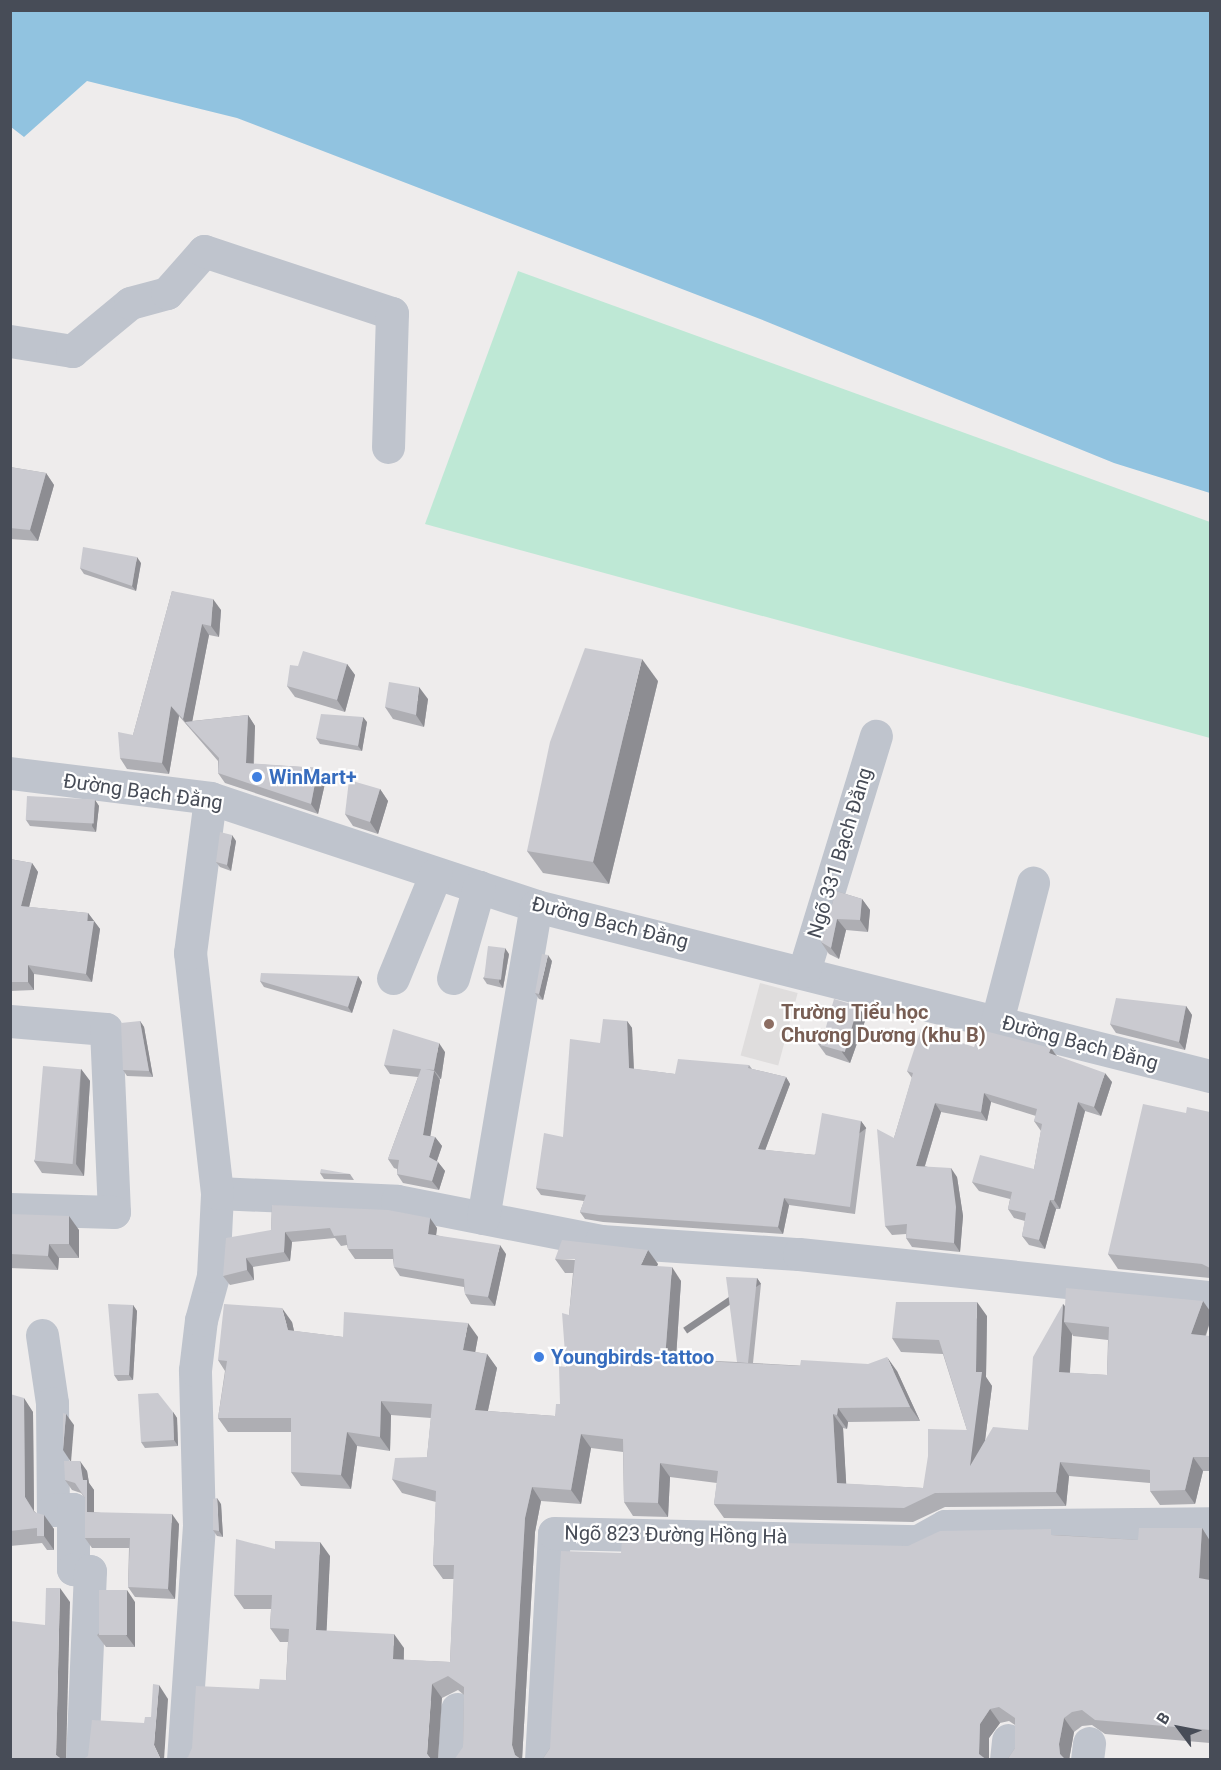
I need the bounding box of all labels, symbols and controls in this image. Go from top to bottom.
place label: WinMart+ [269,765,357,789]
street label: Ngõ 331 Bạch Đằng [803,765,877,941]
street label: Đường Bạch Đằng [62,769,224,815]
marker: WinMart+ [250,770,264,784]
street label: Đường Bạch Đằng [529,892,691,954]
place label: Trường Tiểu học Chương Dương (khu B) [781,1000,986,1047]
street label: Đường Bạch Đằng [999,1011,1161,1075]
marker: Trường Tiểu học Chương Dương (khu B) [762,1017,776,1031]
place label: Youngbirds-tattoo [551,1345,714,1369]
marker: Youngbirds-tattoo [532,1350,546,1364]
street label: Ngõ 823 Đường Hồng Hà [564,1521,788,1549]
north arrow [1149,1698,1209,1758]
text: B [1153,1709,1174,1728]

